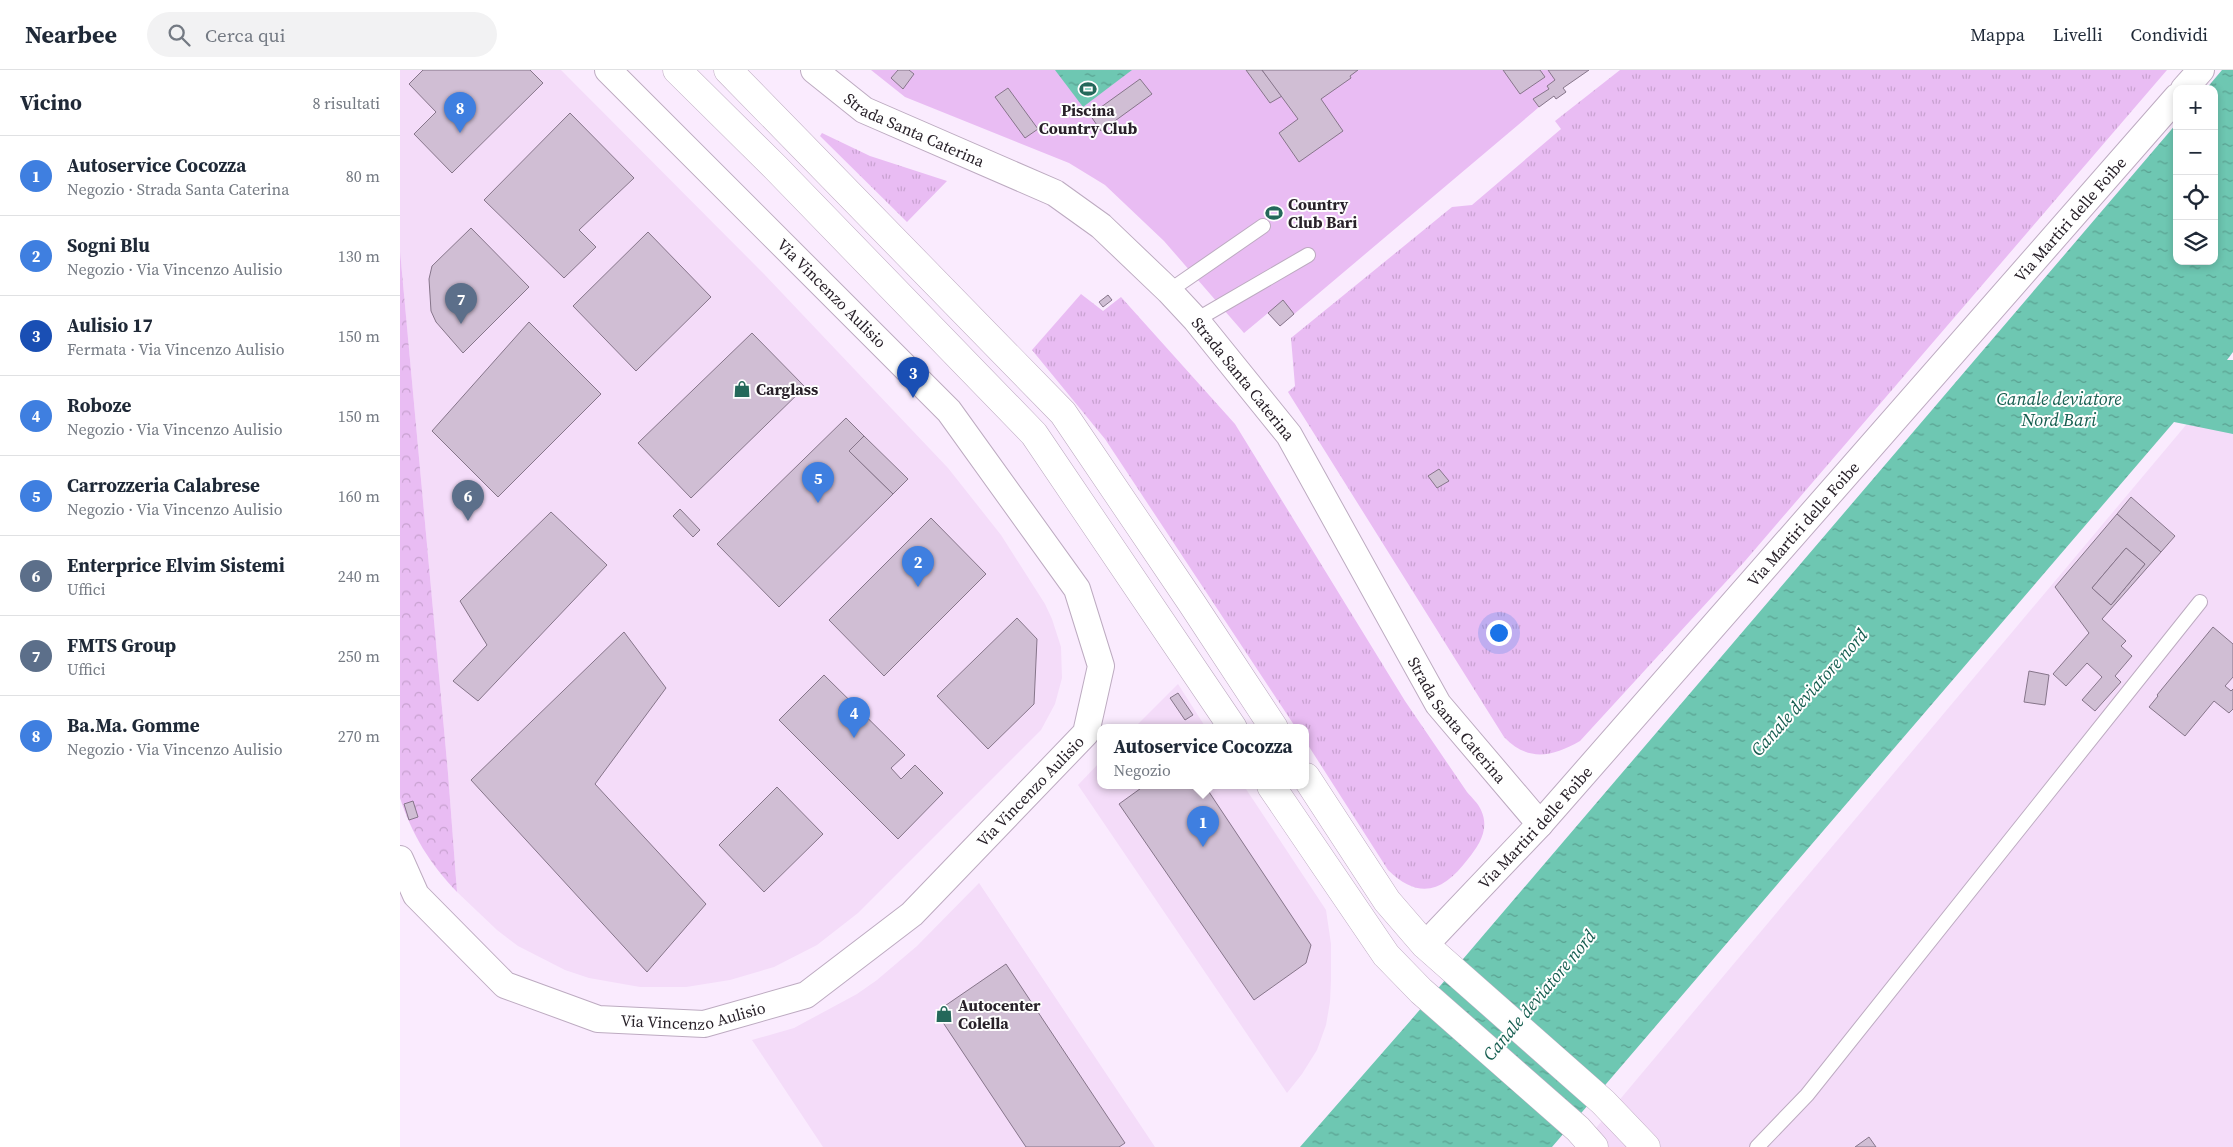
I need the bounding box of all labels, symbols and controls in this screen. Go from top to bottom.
search box [147,12,497,57]
text: Nearbee [25,18,117,51]
icon: search [165,21,193,49]
text: Cerca qui [205,22,285,48]
text: Mappa [1970,22,2025,47]
text: Livelli [2053,22,2103,47]
text: Condividi [2131,22,2208,47]
sports icon: Piscina Country Club [1078,79,1098,99]
map controls [2173,85,2218,265]
button: + [2173,85,2218,130]
street label: Strada Santa Caterina [840,87,989,172]
text: Vicino [20,88,82,117]
text: 8 risultati [312,92,380,114]
pin: 8 [444,92,476,133]
place label: Piscina Country Club [1039,99,1137,139]
button: − [2173,130,2218,175]
text: Autoservice Cocozza [67,152,246,178]
street label: Via Martiri delle Foibe [2009,152,2131,287]
text: 1 [32,165,40,187]
text: 80 m [346,165,380,187]
button: locate [2173,175,2218,220]
text: Negozio · Strada Santa Caterina [67,178,289,200]
place label: Country Club Bari [1288,193,1357,233]
sports icon: Country Club Bari [1264,203,1284,223]
button: layers [2173,220,2218,265]
text: Sogni Blu [67,232,150,258]
street label: Via Vincenzo Aulisio [772,233,892,353]
text: 2 [32,245,40,267]
text: 130 m [338,245,380,267]
text: Negozio · Via Vincenzo Aulisio [67,258,283,280]
pin: 7 [445,283,477,324]
text: Aulisio 17 [67,312,153,338]
street label: Strada Santa Caterina [1187,312,1301,446]
text: 3 [32,325,40,347]
text: 150 m [338,325,380,347]
text: Fermata · Via Vincenzo Aulisio [67,338,285,360]
pin: 3 [897,357,929,398]
place label: Carglass [756,378,818,400]
shop icon: Carglass [732,379,752,399]
water label: Canale deviatore Nord Bari [1996,386,2122,432]
text: Roboze [67,392,132,418]
text: 4 [32,405,40,427]
text: 150 m [338,405,380,427]
text: Negozio · Via Vincenzo Aulisio [67,418,283,440]
street label: Via Martiri delle Foibe [1742,457,1864,591]
pin: 5 [802,462,834,503]
text: Carrozzeria Calabrese [67,472,260,498]
pin: 6 [452,480,484,521]
text: 5 [32,485,40,507]
text: 160 m [338,485,380,507]
text: Negozio · Via Vincenzo Aulisio [67,498,283,520]
pin: 2 [902,546,934,587]
text: Enterprice Elvim Sistemi [67,552,285,578]
text: 6 [32,565,40,587]
text: 240 m [338,565,380,587]
text: Uffici [67,578,105,600]
your location [1486,620,1512,646]
water label: Canale deviatore nord [1745,622,1874,761]
text: FMTS Group [67,632,176,658]
text: 7 [32,645,40,667]
text: 250 m [338,645,380,667]
street label: Strada Santa Caterina [1403,653,1512,788]
text: Uffici [67,658,105,680]
pin: 4 [838,697,870,738]
text: Ba.Ma. Gomme [67,712,200,738]
popup [1097,724,1309,789]
text: 8 [32,725,40,747]
text: 270 m [338,725,380,747]
street label: Via Vincenzo Aulisio [971,731,1089,852]
text: Autoservice Cocozza [1113,733,1293,759]
text: Negozio · Via Vincenzo Aulisio [67,738,283,760]
text: Negozio [1113,759,1171,781]
street label: Via Martiri delle Foibe [1473,761,1597,894]
pin: 1 [1187,806,1219,847]
water label: Canale deviatore nord [1477,924,1602,1066]
place label: Autocenter Colella [958,994,1041,1034]
street label: Via Vincenzo Aulisio [620,996,768,1035]
shop icon: Autocenter Colella [934,1004,954,1024]

